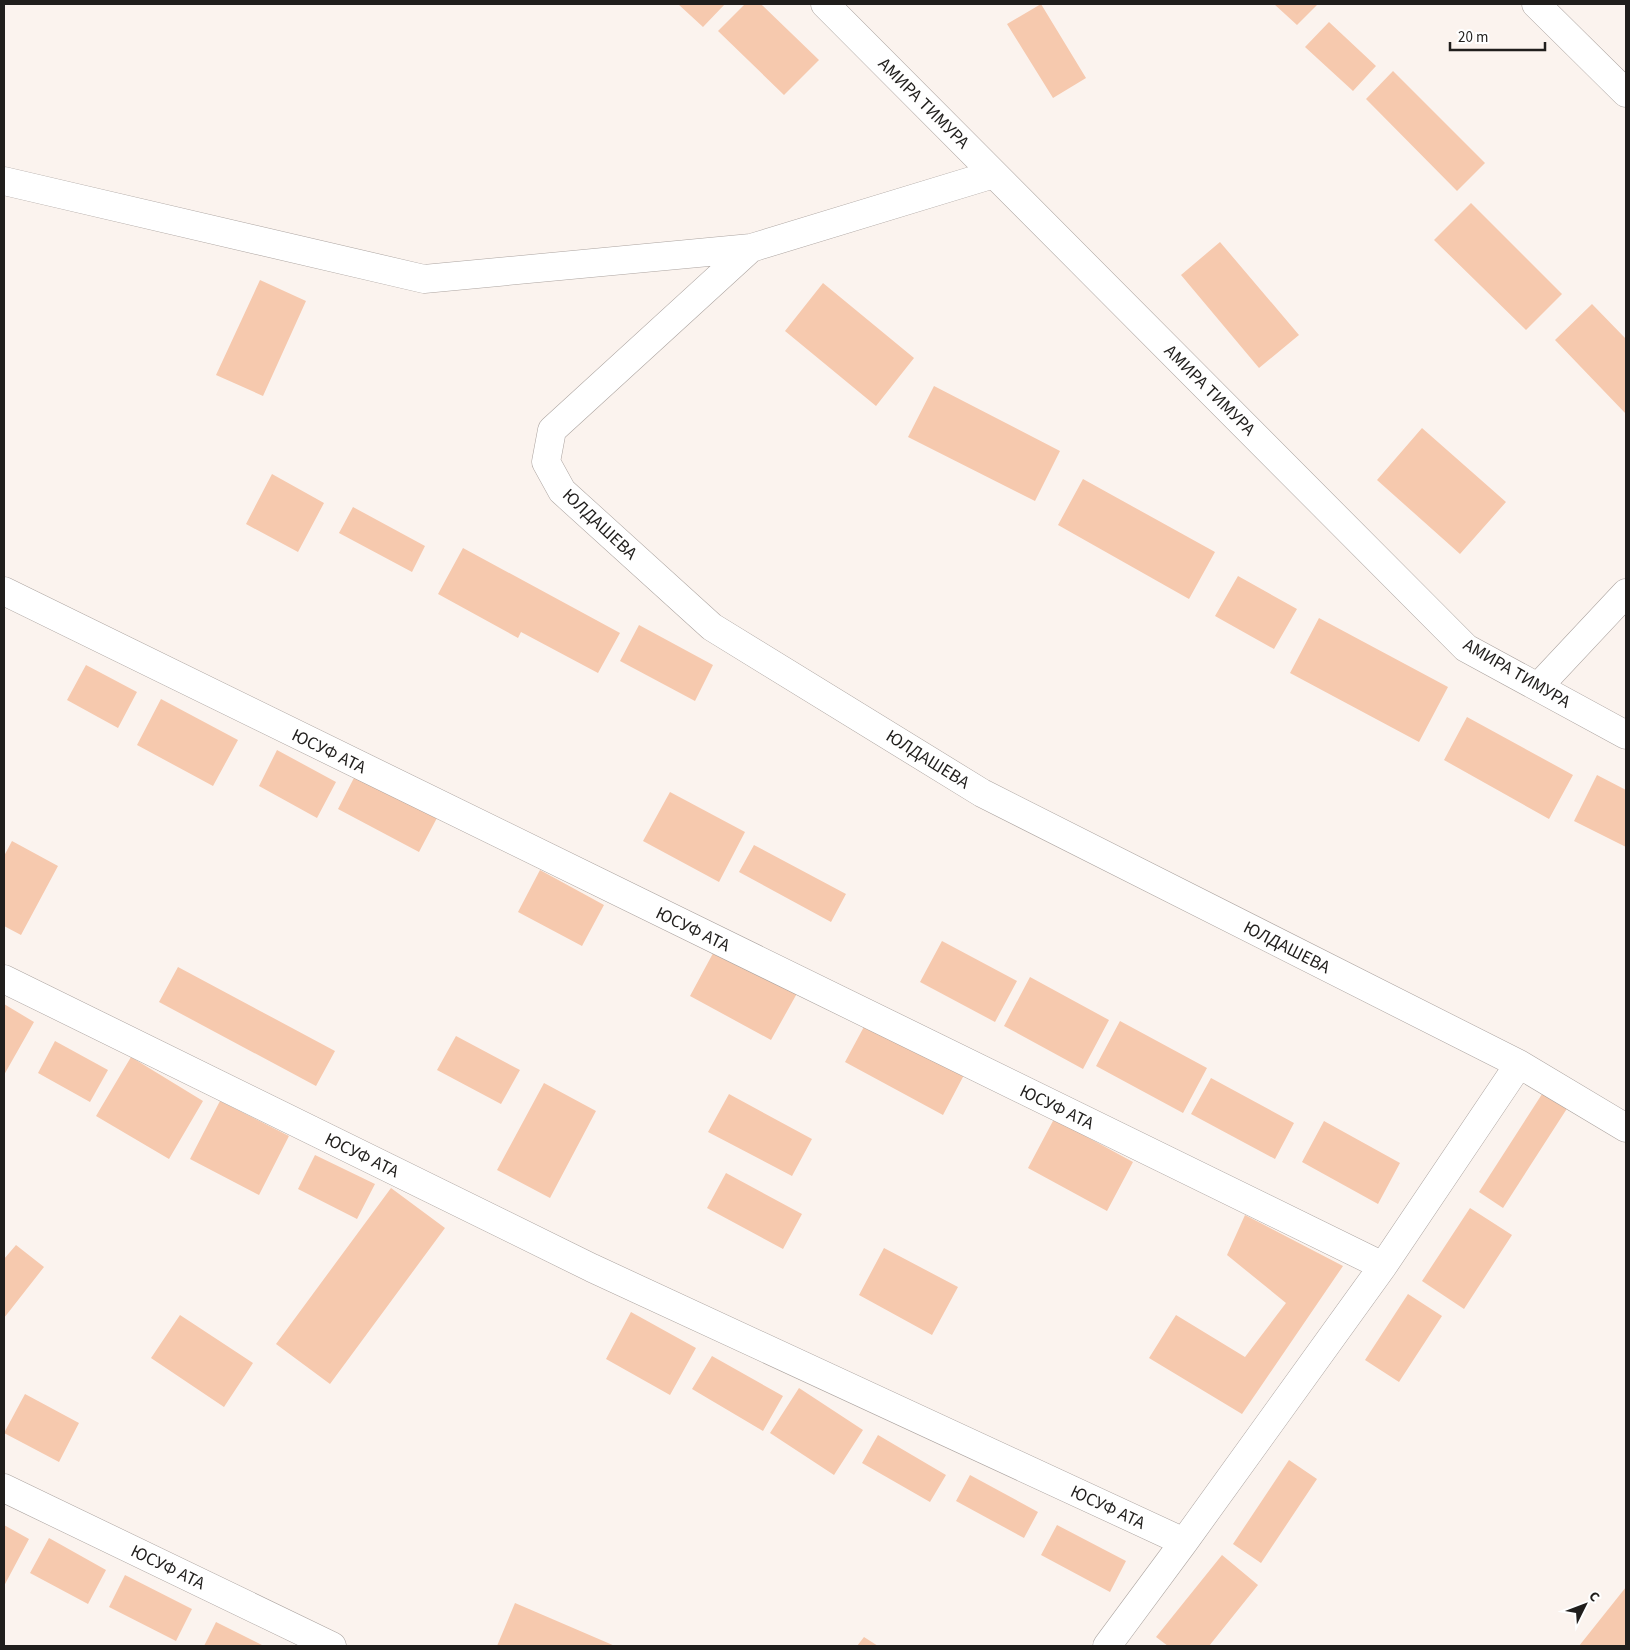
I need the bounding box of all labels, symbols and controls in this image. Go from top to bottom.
scale bar [1450,20,1545,52]
text: 20 m [1458,27,1488,48]
street label: АМИРА ТИМУРА [872,52,975,155]
street label: АМИРА ТИМУРА [1158,339,1261,442]
street label: ЮЛДАШЕВА [557,483,643,566]
street label: АМИРА ТИМУРА [1458,633,1575,714]
street label: ЮСУФ АТА [287,723,370,780]
street label: ЮЛДАШЕВА [881,724,975,795]
street label: ЮСУФ АТА [651,901,734,958]
street label: ЮЛДАШЕВА [1239,915,1335,980]
street label: ЮСУФ АТА [1015,1079,1098,1136]
street label: ЮСУФ АТА [320,1127,403,1184]
street label: ЮСУФ АТА [1066,1479,1149,1536]
street label: ЮСУФ АТА [126,1539,209,1596]
north arrow [1560,1580,1610,1630]
text: С [1584,1587,1604,1607]

